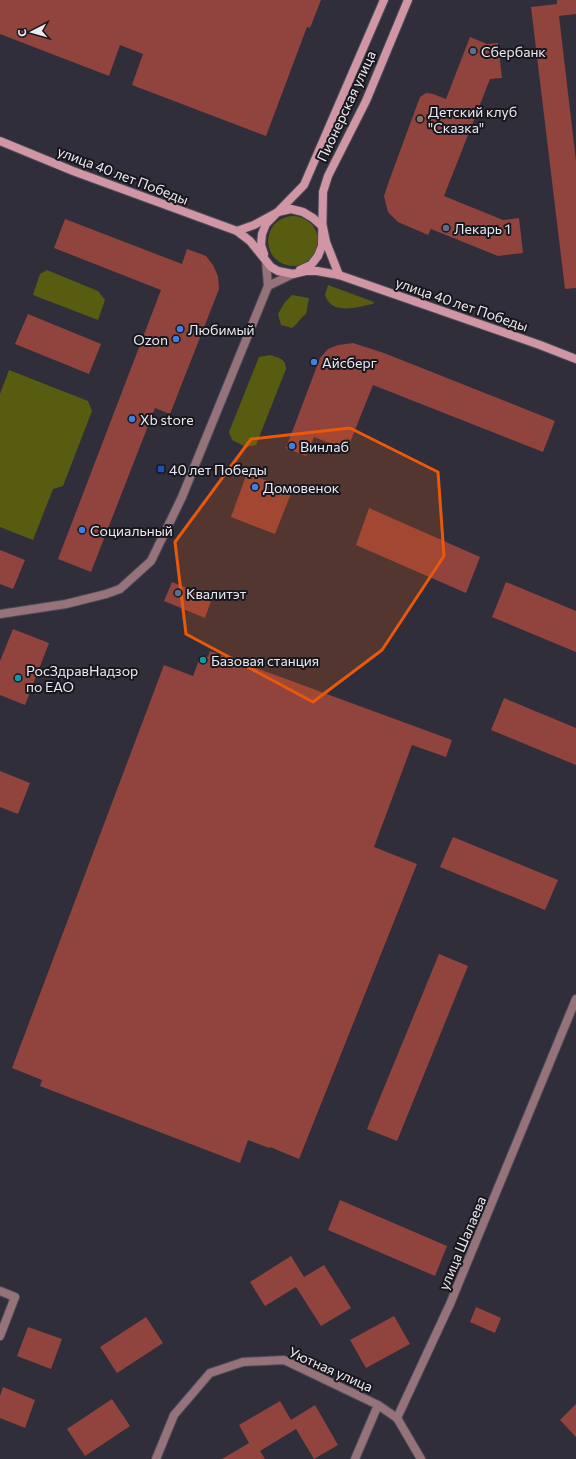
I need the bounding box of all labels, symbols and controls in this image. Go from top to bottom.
north arrow [12,12,52,52]
text: С [15,28,28,38]
place label: Сбербанк [481,43,546,60]
marker: Сбербанк [468,46,478,56]
street label: Пионерская улица [313,48,379,164]
place label: Детский клуб "Сказка" [428,103,517,136]
marker: Детский клуб "Сказка" [415,114,425,124]
street label: улица 40 лет Победы [55,142,191,208]
place label: Лекарь 1 [454,220,511,237]
marker: Лекарь 1 [441,223,451,233]
street label: улица 40 лет Победы [394,273,530,335]
place label: Любимый [188,321,255,338]
marker: Любимый [175,324,185,334]
place label: Ozon [133,331,168,348]
marker: Ozon [171,334,181,344]
place label: Айсберг [322,354,377,371]
marker: Айсберг [309,357,319,367]
place label: Xb store [140,411,194,428]
marker: Xb store [127,414,137,424]
place label: Винлаб [300,438,349,455]
marker: Винлаб [287,441,297,451]
place label: 40 лет Победы [169,461,267,478]
marker: 40 лет Победы [156,464,166,474]
place label: Домовенок [263,479,340,496]
marker: Домовенок [250,482,260,492]
place label: Социальный [90,522,173,539]
marker: Социальный [77,525,87,535]
place label: Квалитэт [186,585,247,602]
marker: Квалитэт [173,588,183,598]
place label: Базовая станция [211,652,319,669]
marker: Базовая станция [198,655,208,665]
place label: РосЗдравНадзор по ЕАО [26,662,138,695]
marker: РосЗдравНадзор по ЕАО [13,673,23,683]
street label: улица Шалаева [435,1194,489,1292]
street label: Уютная улица [286,1343,376,1395]

